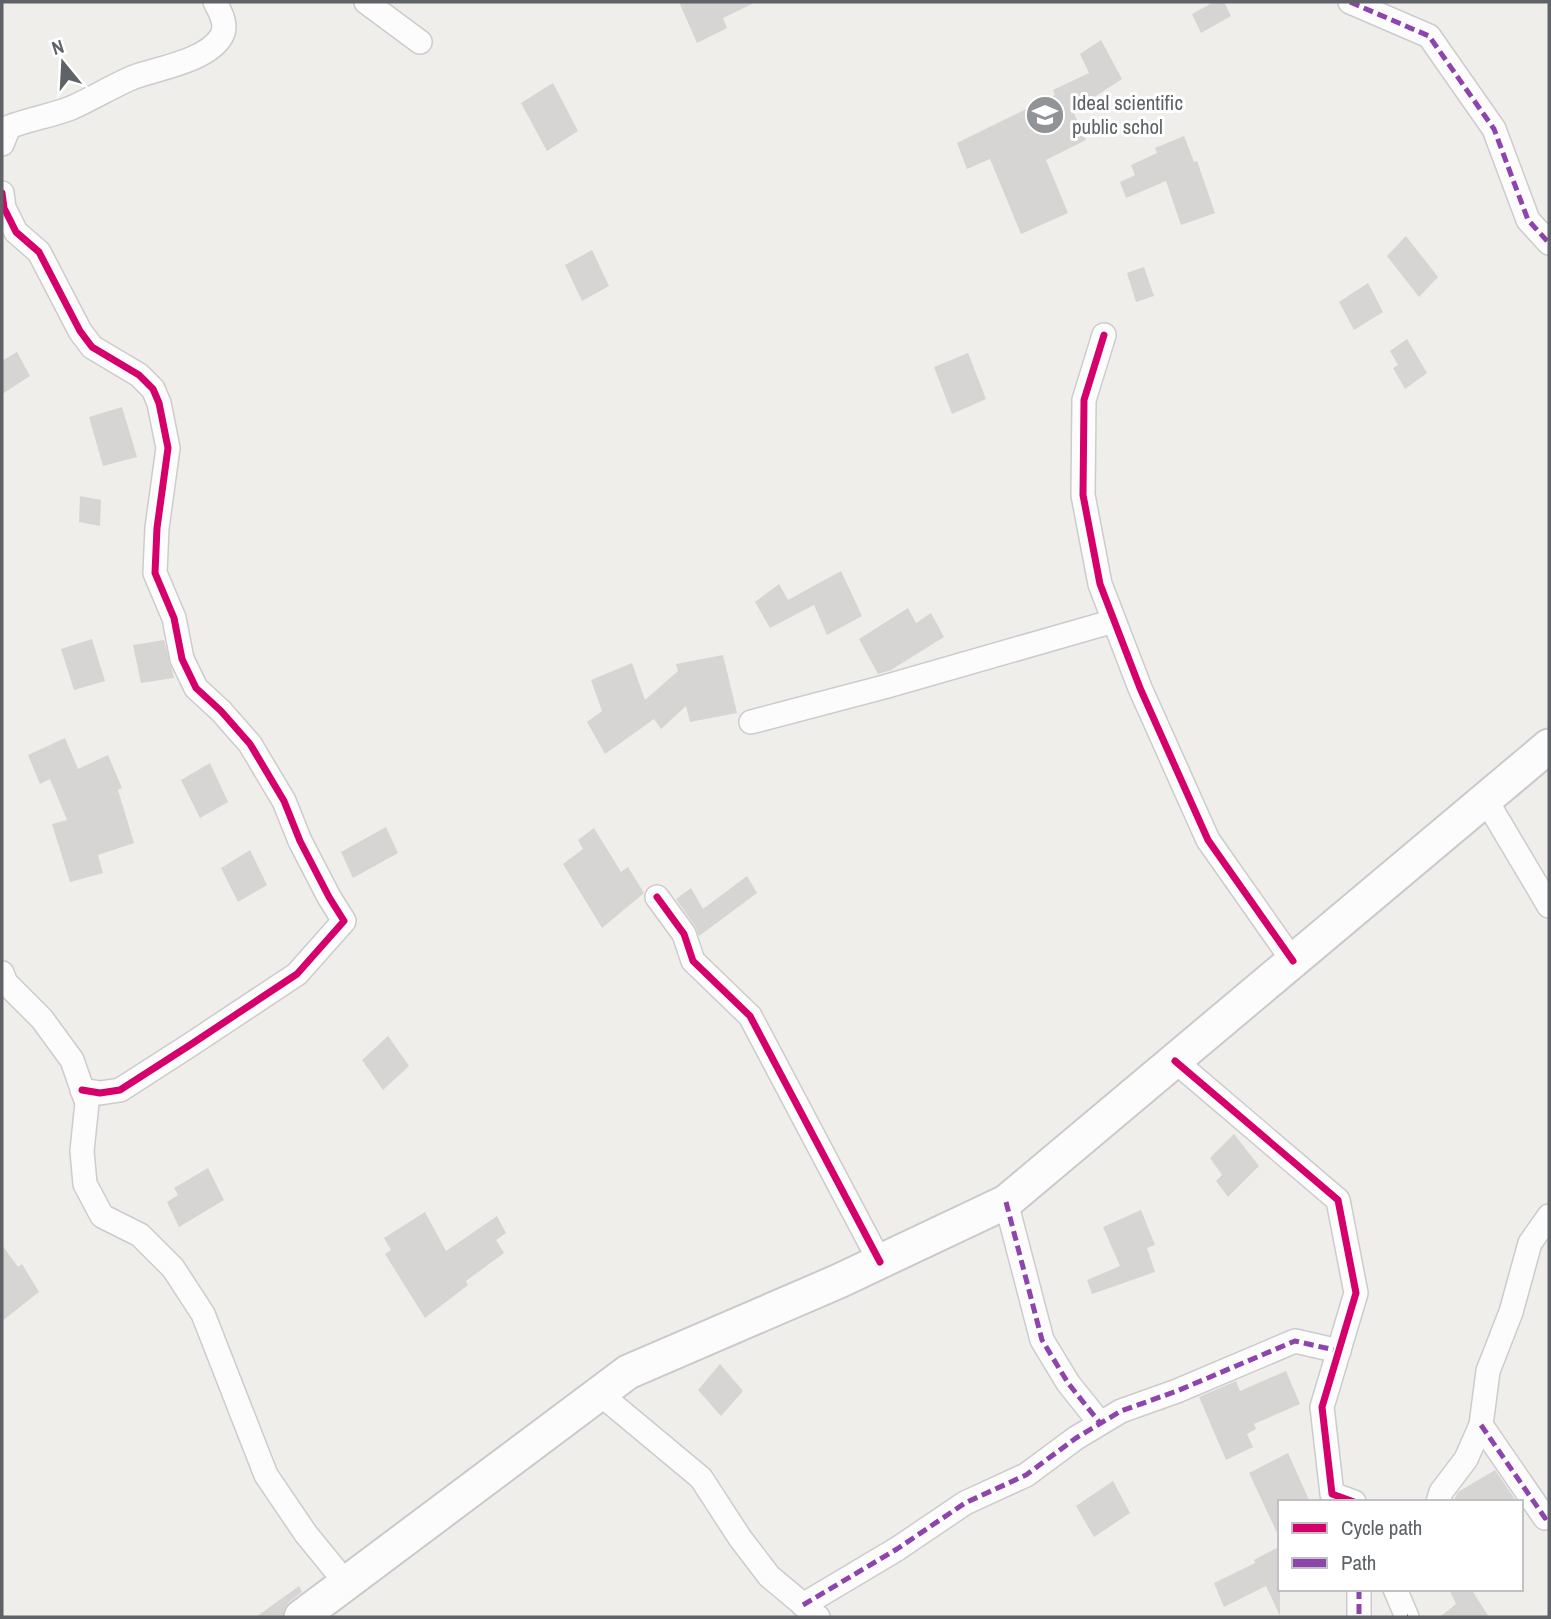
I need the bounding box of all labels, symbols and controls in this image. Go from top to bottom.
north arrow [28,28,98,98]
text: N [48,33,67,61]
place label: Ideal scientific public schol [1072,88,1183,141]
school or university icon: Ideal scientific public schol [1024,94,1066,136]
legend [1278,1500,1523,1591]
text: Cycle path [1341,1513,1422,1542]
text: Path [1341,1548,1376,1577]

